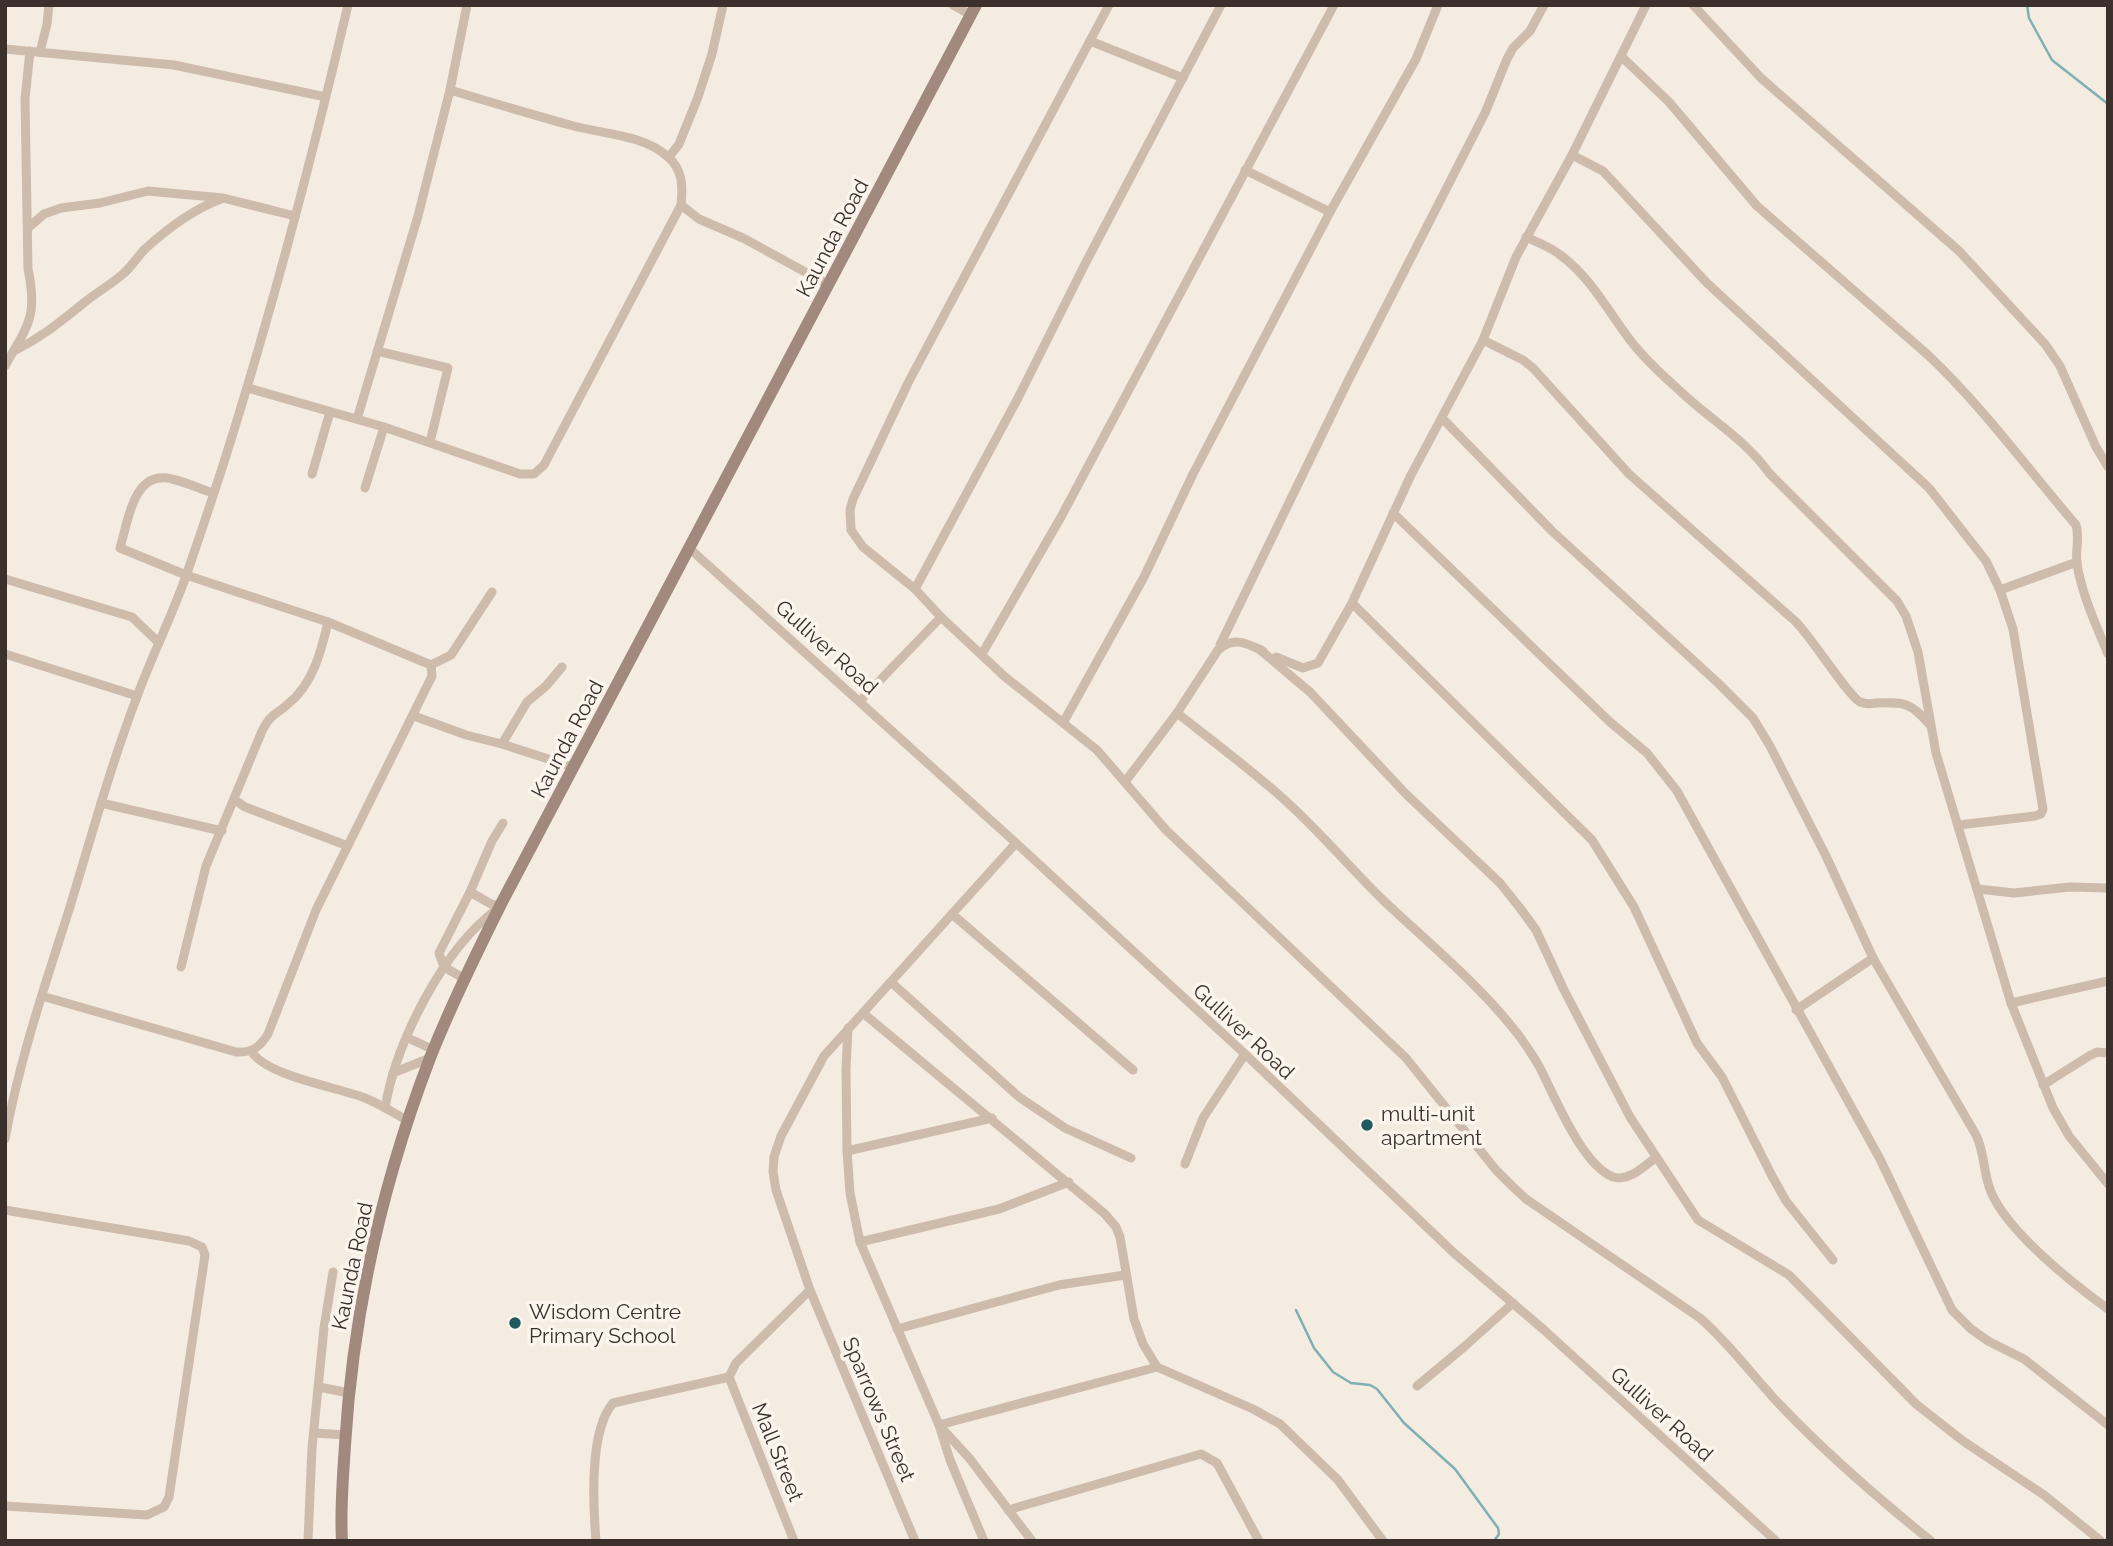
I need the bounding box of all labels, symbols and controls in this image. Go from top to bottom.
street label: Kaunda Road [790,175,874,301]
street label: Gulliver Road [771,594,883,700]
street label: Kaunda Road [525,676,609,802]
street label: Gulliver Road [1188,978,1300,1084]
place label: multi-unit apartment [1381,1101,1482,1150]
marker: multi-unit apartment [1359,1117,1375,1133]
street label: Kaunda Road [326,1200,378,1332]
place label: Wisdom Centre Primary School [529,1299,681,1348]
marker: Wisdom Centre Primary School [507,1315,523,1331]
street label: Sparrows Street [837,1333,921,1485]
street label: Gulliver Road [1606,1361,1718,1467]
street label: Mall Street [747,1399,809,1505]

